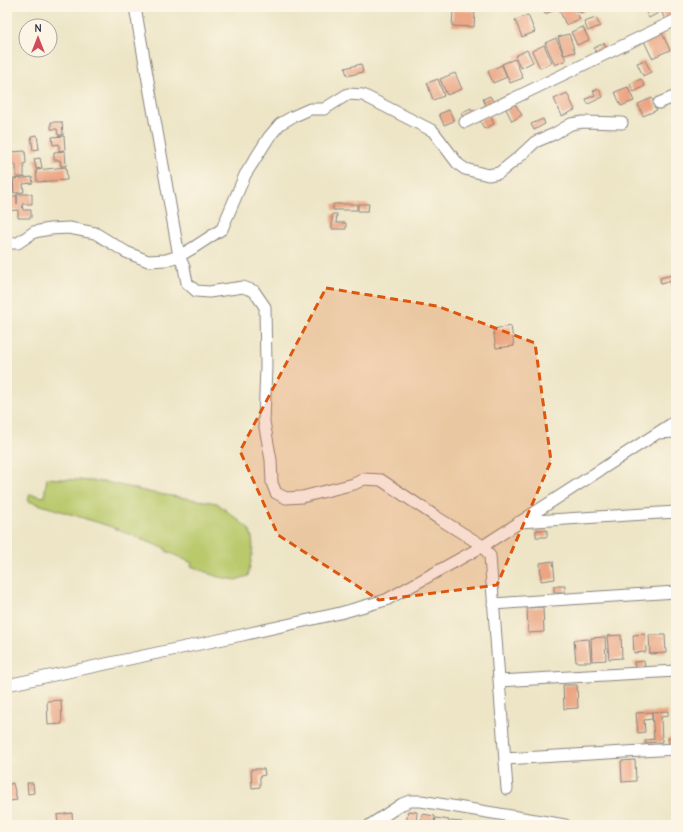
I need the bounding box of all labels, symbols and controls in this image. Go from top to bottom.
north arrow [18,18,58,58]
text: N [34,22,42,35]

